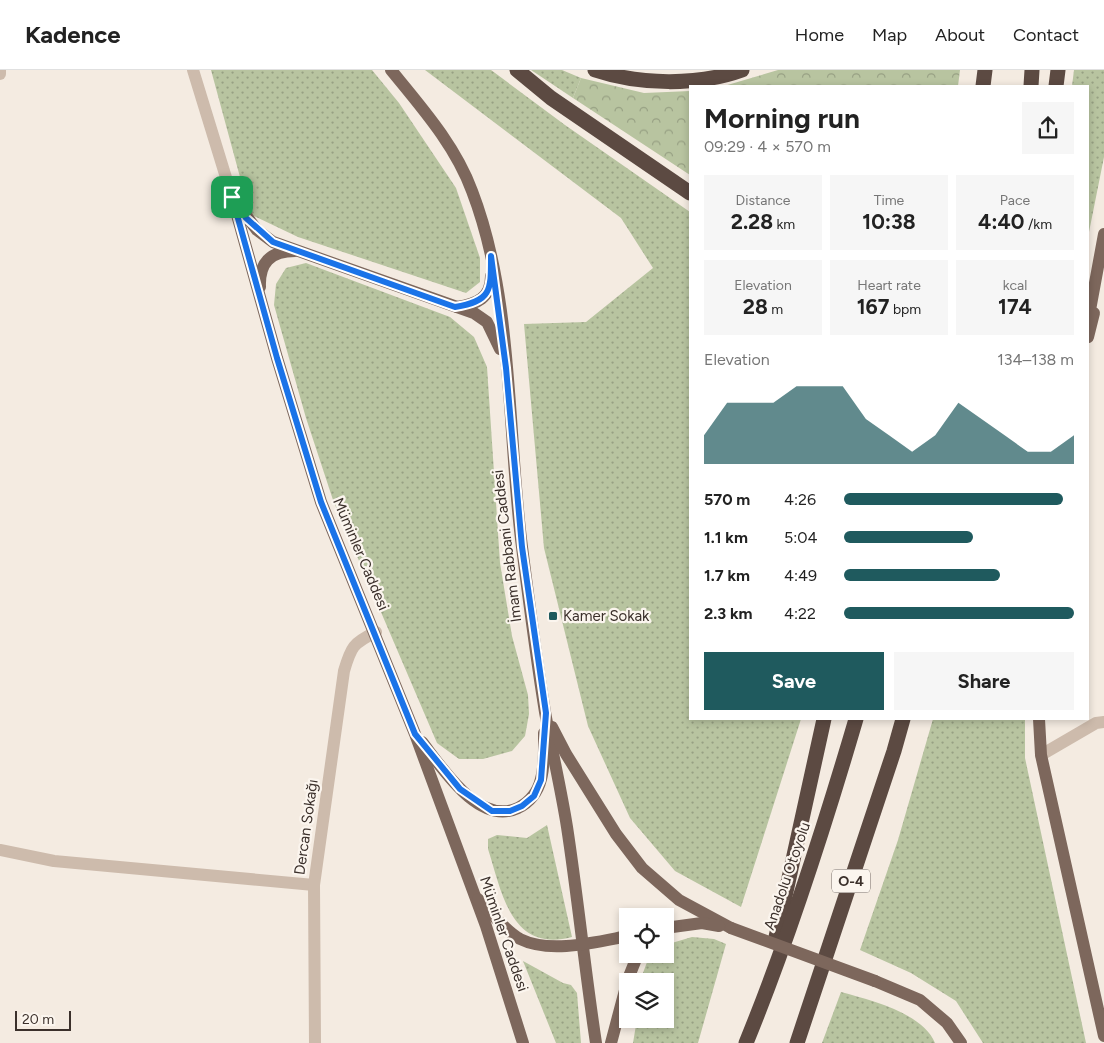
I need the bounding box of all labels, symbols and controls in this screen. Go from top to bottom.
text: Kadence [25,20,121,49]
text: Home [795,24,844,46]
text: Map [872,24,907,46]
text: About [935,24,985,46]
text: Contact [1013,24,1079,46]
text: Morning run [704,101,860,135]
button: share [1022,102,1074,154]
text: 09:29 · 4 × 570 m [704,137,831,156]
pin [211,176,253,218]
icon: arrive [218,183,246,211]
text: Distance [736,192,790,209]
text: Time [874,192,904,209]
text: Pace [1000,192,1030,209]
text: 2.28 [731,209,773,234]
text: 10:38 [862,209,916,234]
text: 4:40 [978,209,1024,234]
text: km [773,216,795,233]
text: /km [1024,216,1052,233]
text: Elevation [734,277,792,294]
text: Heart rate [857,277,921,294]
text: kcal [1003,277,1027,294]
text: 28 [743,294,768,319]
text: 167 [857,294,889,319]
text: 174 [998,294,1032,319]
text: m [768,301,783,318]
text: bpm [889,301,921,318]
text: Elevation [704,350,770,369]
text: 134–138 m [997,350,1074,369]
street label: İmam Rabbani Caddesi [489,469,525,623]
text: 570 m [704,490,750,509]
text: 4:26 [784,490,816,509]
street label: Müminler Caddesi [329,495,393,613]
text: 1.1 km [704,528,748,547]
text: 5:04 [784,528,817,547]
text: 1.7 km [704,566,750,585]
text: 4:49 [784,566,817,585]
text: 2.3 km [704,604,753,623]
text: 4:22 [784,604,816,623]
place label: Kamer Sokak [563,607,650,625]
marker: Kamer Sokak [547,610,559,622]
button: Save [704,652,884,710]
button: Share [894,652,1074,710]
street label: Dercan Sokağı [290,778,322,876]
street label: Anadolu Otoyolu [760,820,814,932]
road number: O-4 [832,869,870,892]
street label: Müminler Caddesi [476,874,532,994]
map controls [619,908,674,1028]
button: locate [619,908,674,963]
button: layers [619,973,674,1028]
scale bar [15,1008,71,1031]
text: 20 m [22,1011,54,1028]

